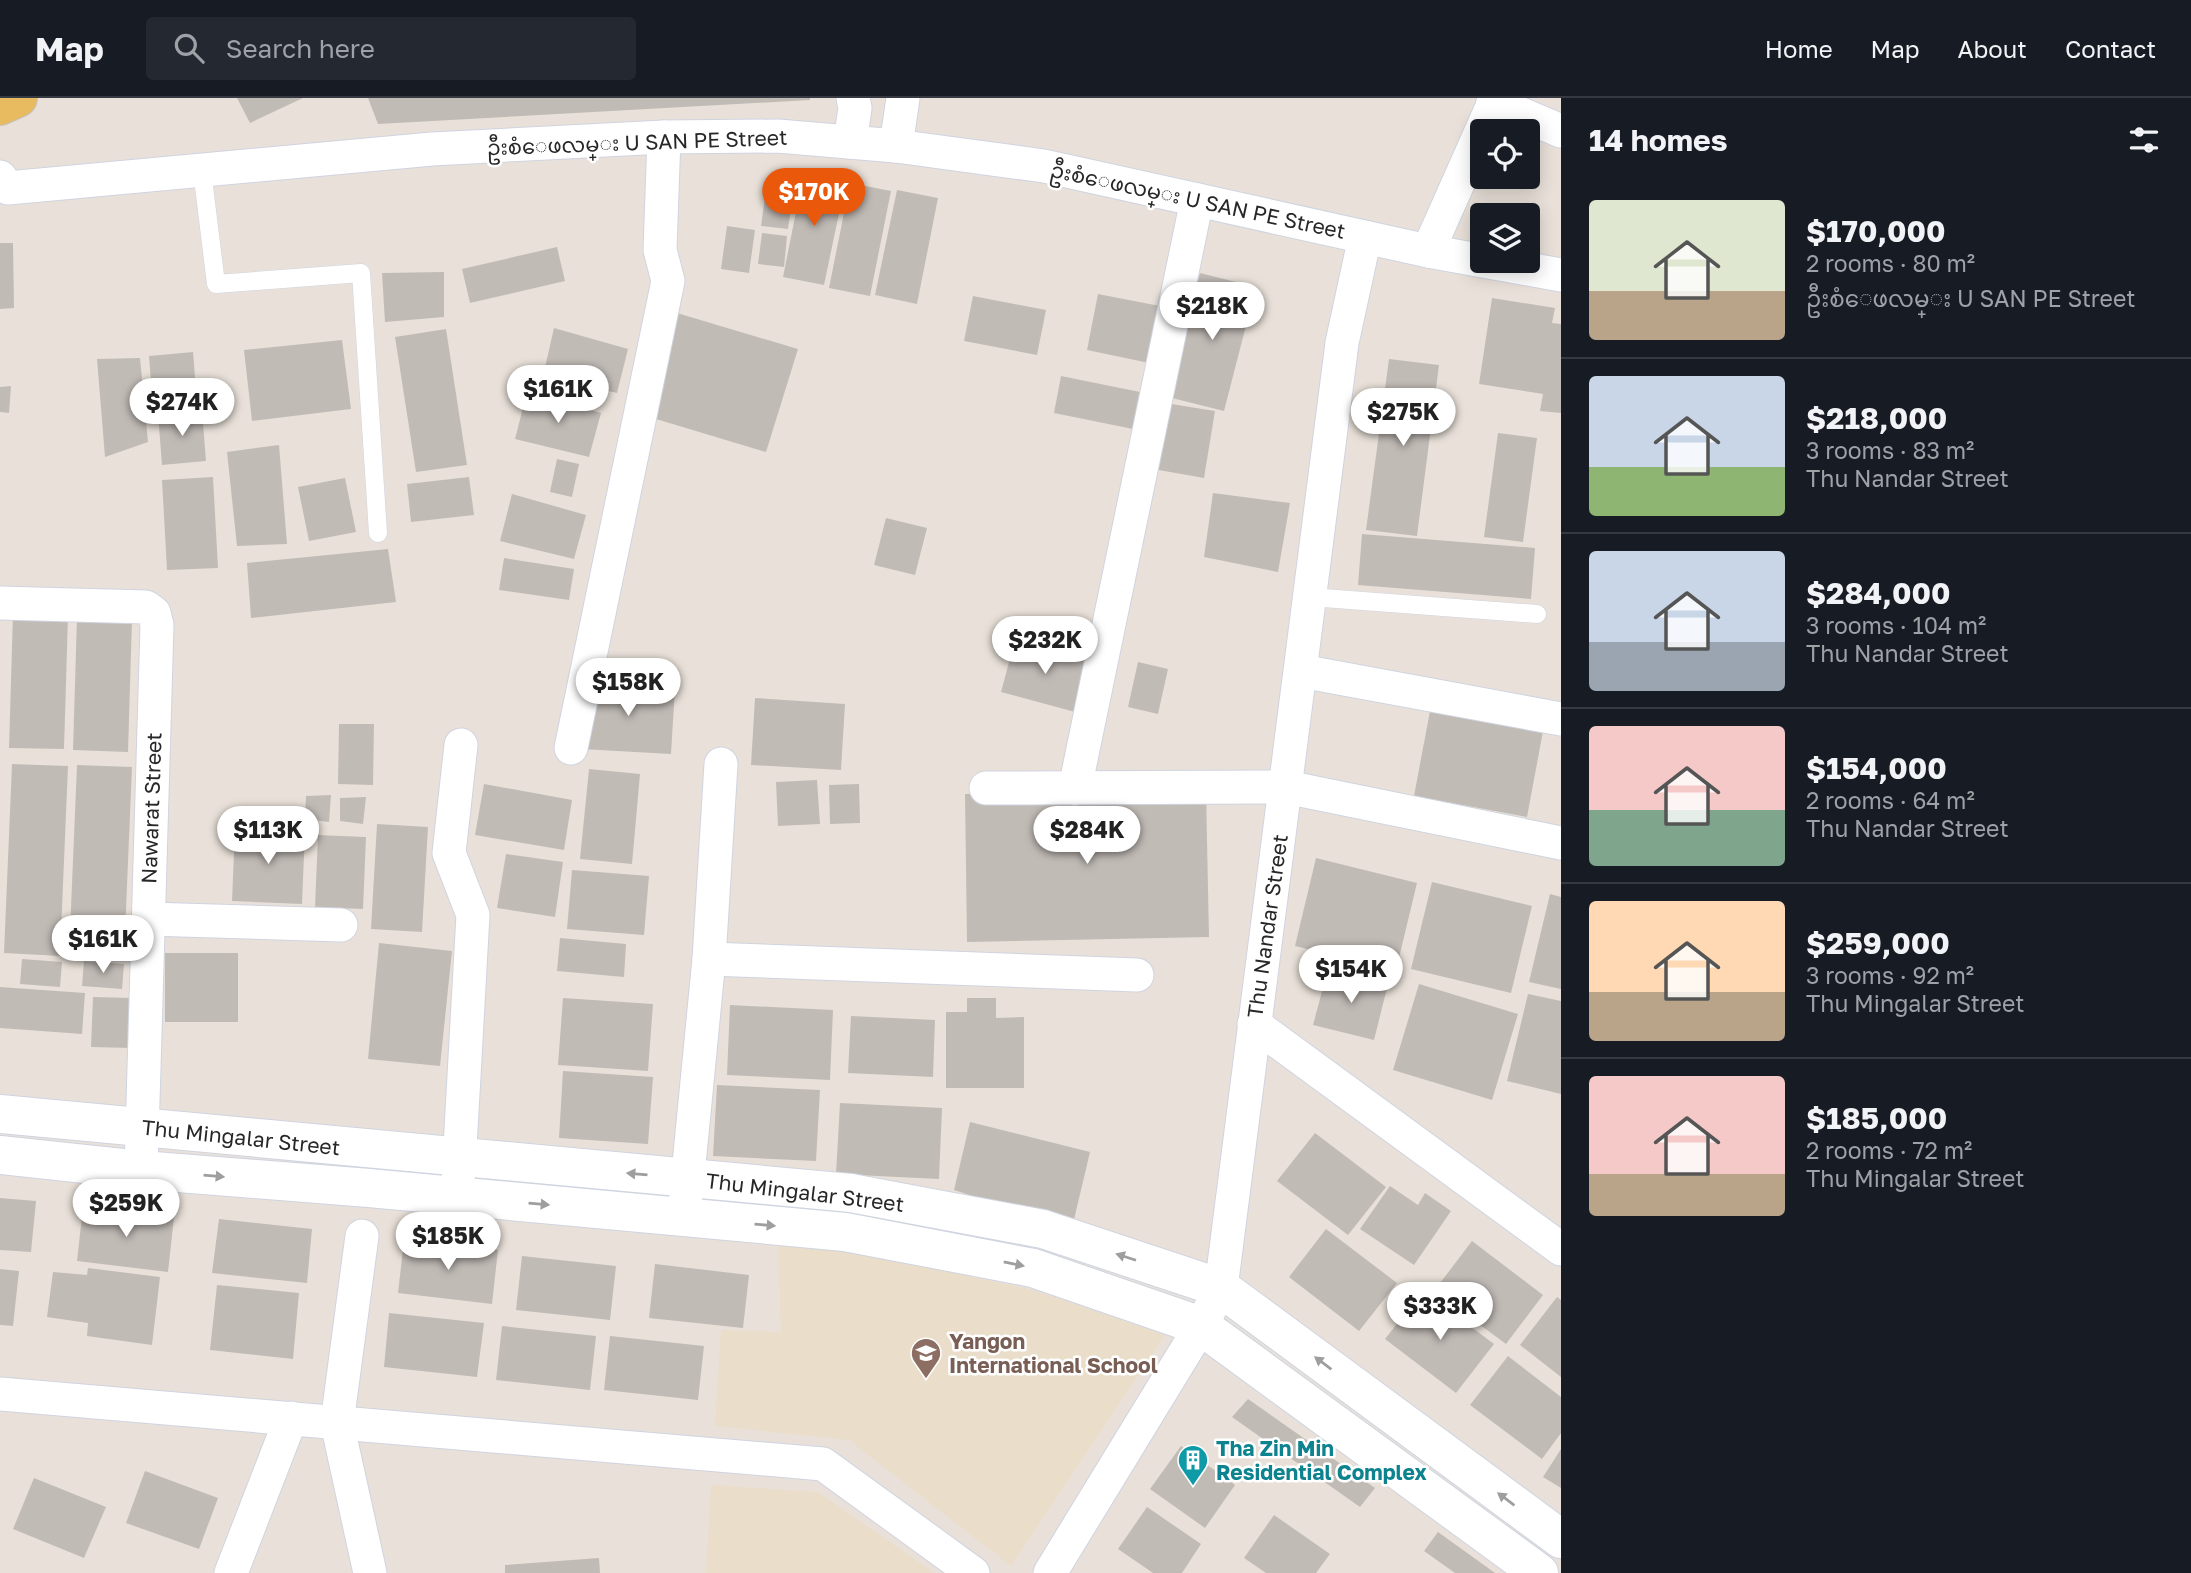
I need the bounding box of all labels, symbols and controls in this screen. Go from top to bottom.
search box [146,17,636,80]
text: Map [35,29,104,68]
icon: search [170,29,208,67]
text: Search here [226,33,375,64]
text: Home [1765,34,1833,63]
text: Map [1871,34,1920,63]
text: About [1958,34,2027,63]
text: Contact [2065,34,2156,63]
map controls [1470,119,1540,273]
button: locate [1470,119,1540,189]
icon: filters [2125,121,2163,159]
text: 14 homes [1589,122,1728,158]
street label: ဦးစံေဖလမ္း U SAN PE Street [486,123,788,165]
street label: ဦးစံေဖလမ္း U SAN PE Street [1047,155,1348,249]
pin: $170K [765,169,863,228]
text: $170K [778,177,850,205]
button: layers [1470,203,1540,273]
text: $170,000 [1806,213,1946,249]
icon: home [1645,228,1729,312]
text: 2 rooms · 80 m² [1806,249,1975,277]
pin: $218K [1163,282,1261,342]
text: ဦးစံေဖလမ္း U SAN PE Street [1806,284,2135,312]
text: $218K [1176,291,1248,319]
pin: $161K [509,366,607,425]
text: $161K [523,374,593,402]
pin: $274K [133,378,231,438]
text: $274K [145,387,219,415]
pin: $275K [1354,388,1452,448]
text: $275K [1367,397,1439,425]
text: $218,000 [1806,400,1947,436]
icon: home [1645,404,1729,488]
text: 3 rooms · 83 m² [1806,436,1974,464]
text: Thu Nandar Street [1806,464,2009,492]
text: $284,000 [1806,575,1950,611]
icon: home [1645,579,1729,663]
text: 3 rooms · 104 m² [1806,611,1986,639]
pin: $232K [996,616,1094,676]
text: $232K [1008,625,1082,653]
text: Thu Nandar Street [1806,639,2009,667]
pin: $158K [579,658,677,718]
text: $158K [592,667,664,695]
street label: Nawarat Street [135,732,167,884]
text: $154,000 [1806,750,1947,786]
icon: home [1645,754,1729,838]
text: 2 rooms · 64 m² [1806,786,1975,814]
pin: $113K [219,806,317,866]
pin: $284K [1038,806,1136,866]
text: Thu Nandar Street [1806,814,2009,842]
text: $113K [233,815,303,843]
text: $284K [1049,815,1125,843]
street label: Thu Nandar Street [1241,833,1293,1019]
pin: $161K [54,916,152,975]
text: $161K [68,924,138,952]
text: $259,000 [1806,925,1950,961]
icon: home [1645,929,1729,1013]
pin: $154K [1302,946,1400,1005]
text: $154K [1315,954,1387,982]
text: 3 rooms · 92 m² [1806,961,1974,989]
text: Thu Mingalar Street [1806,989,2024,1017]
text: $185,000 [1806,1100,1947,1136]
icon: home [1645,1104,1729,1188]
street label: Thu Mingalar Street [140,1114,342,1160]
text: 2 rooms · 72 m² [1806,1136,1972,1164]
text: Thu Mingalar Street [1806,1164,2024,1192]
street label: Thu Mingalar Street [704,1167,906,1217]
one-way arrow [626,1168,648,1179]
one-way arrow [203,1171,225,1182]
pin: $259K [77,1180,175,1239]
text: $259K [89,1188,163,1216]
one-way arrow [528,1199,550,1210]
pin: $185K [399,1212,497,1272]
one-way arrow [754,1220,776,1231]
text: $185K [412,1221,484,1249]
one-way arrow [1115,1251,1136,1261]
one-way arrow [1003,1259,1025,1270]
pin: $333K [1391,1282,1489,1342]
text: $333K [1403,1291,1477,1319]
place label: Yangon International School [949,1328,1158,1378]
school or university icon: Yangon International School [909,1336,943,1380]
one-way arrow [1314,1357,1332,1371]
place label: Tha Zin Min Residential Complex [1216,1435,1427,1485]
building icon: Tha Zin Min Residential Complex [1176,1443,1210,1487]
one-way arrow [1497,1492,1515,1506]

